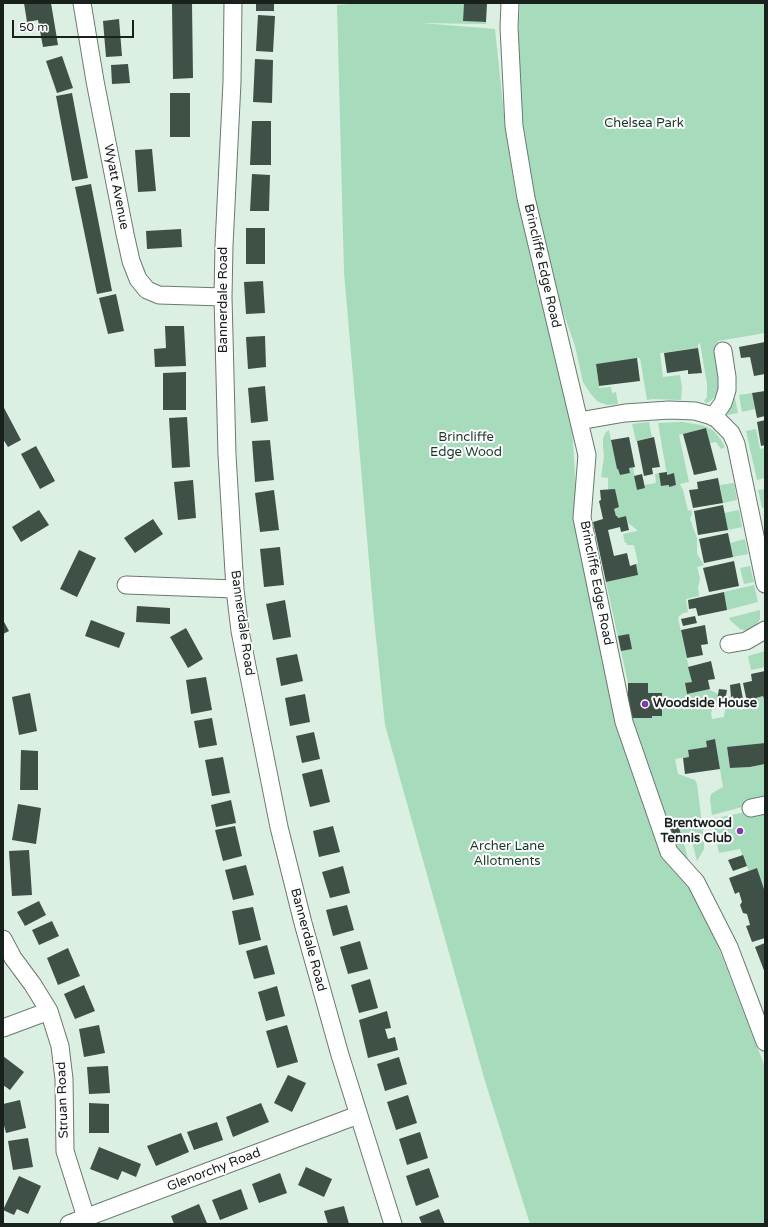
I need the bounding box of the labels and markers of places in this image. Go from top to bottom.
place label: Woodside House [653,696,757,712]
marker: Woodside House [640,699,650,709]
place label: Brentwood Tennis Club [660,816,732,847]
marker: Brentwood Tennis Club [735,826,745,836]

